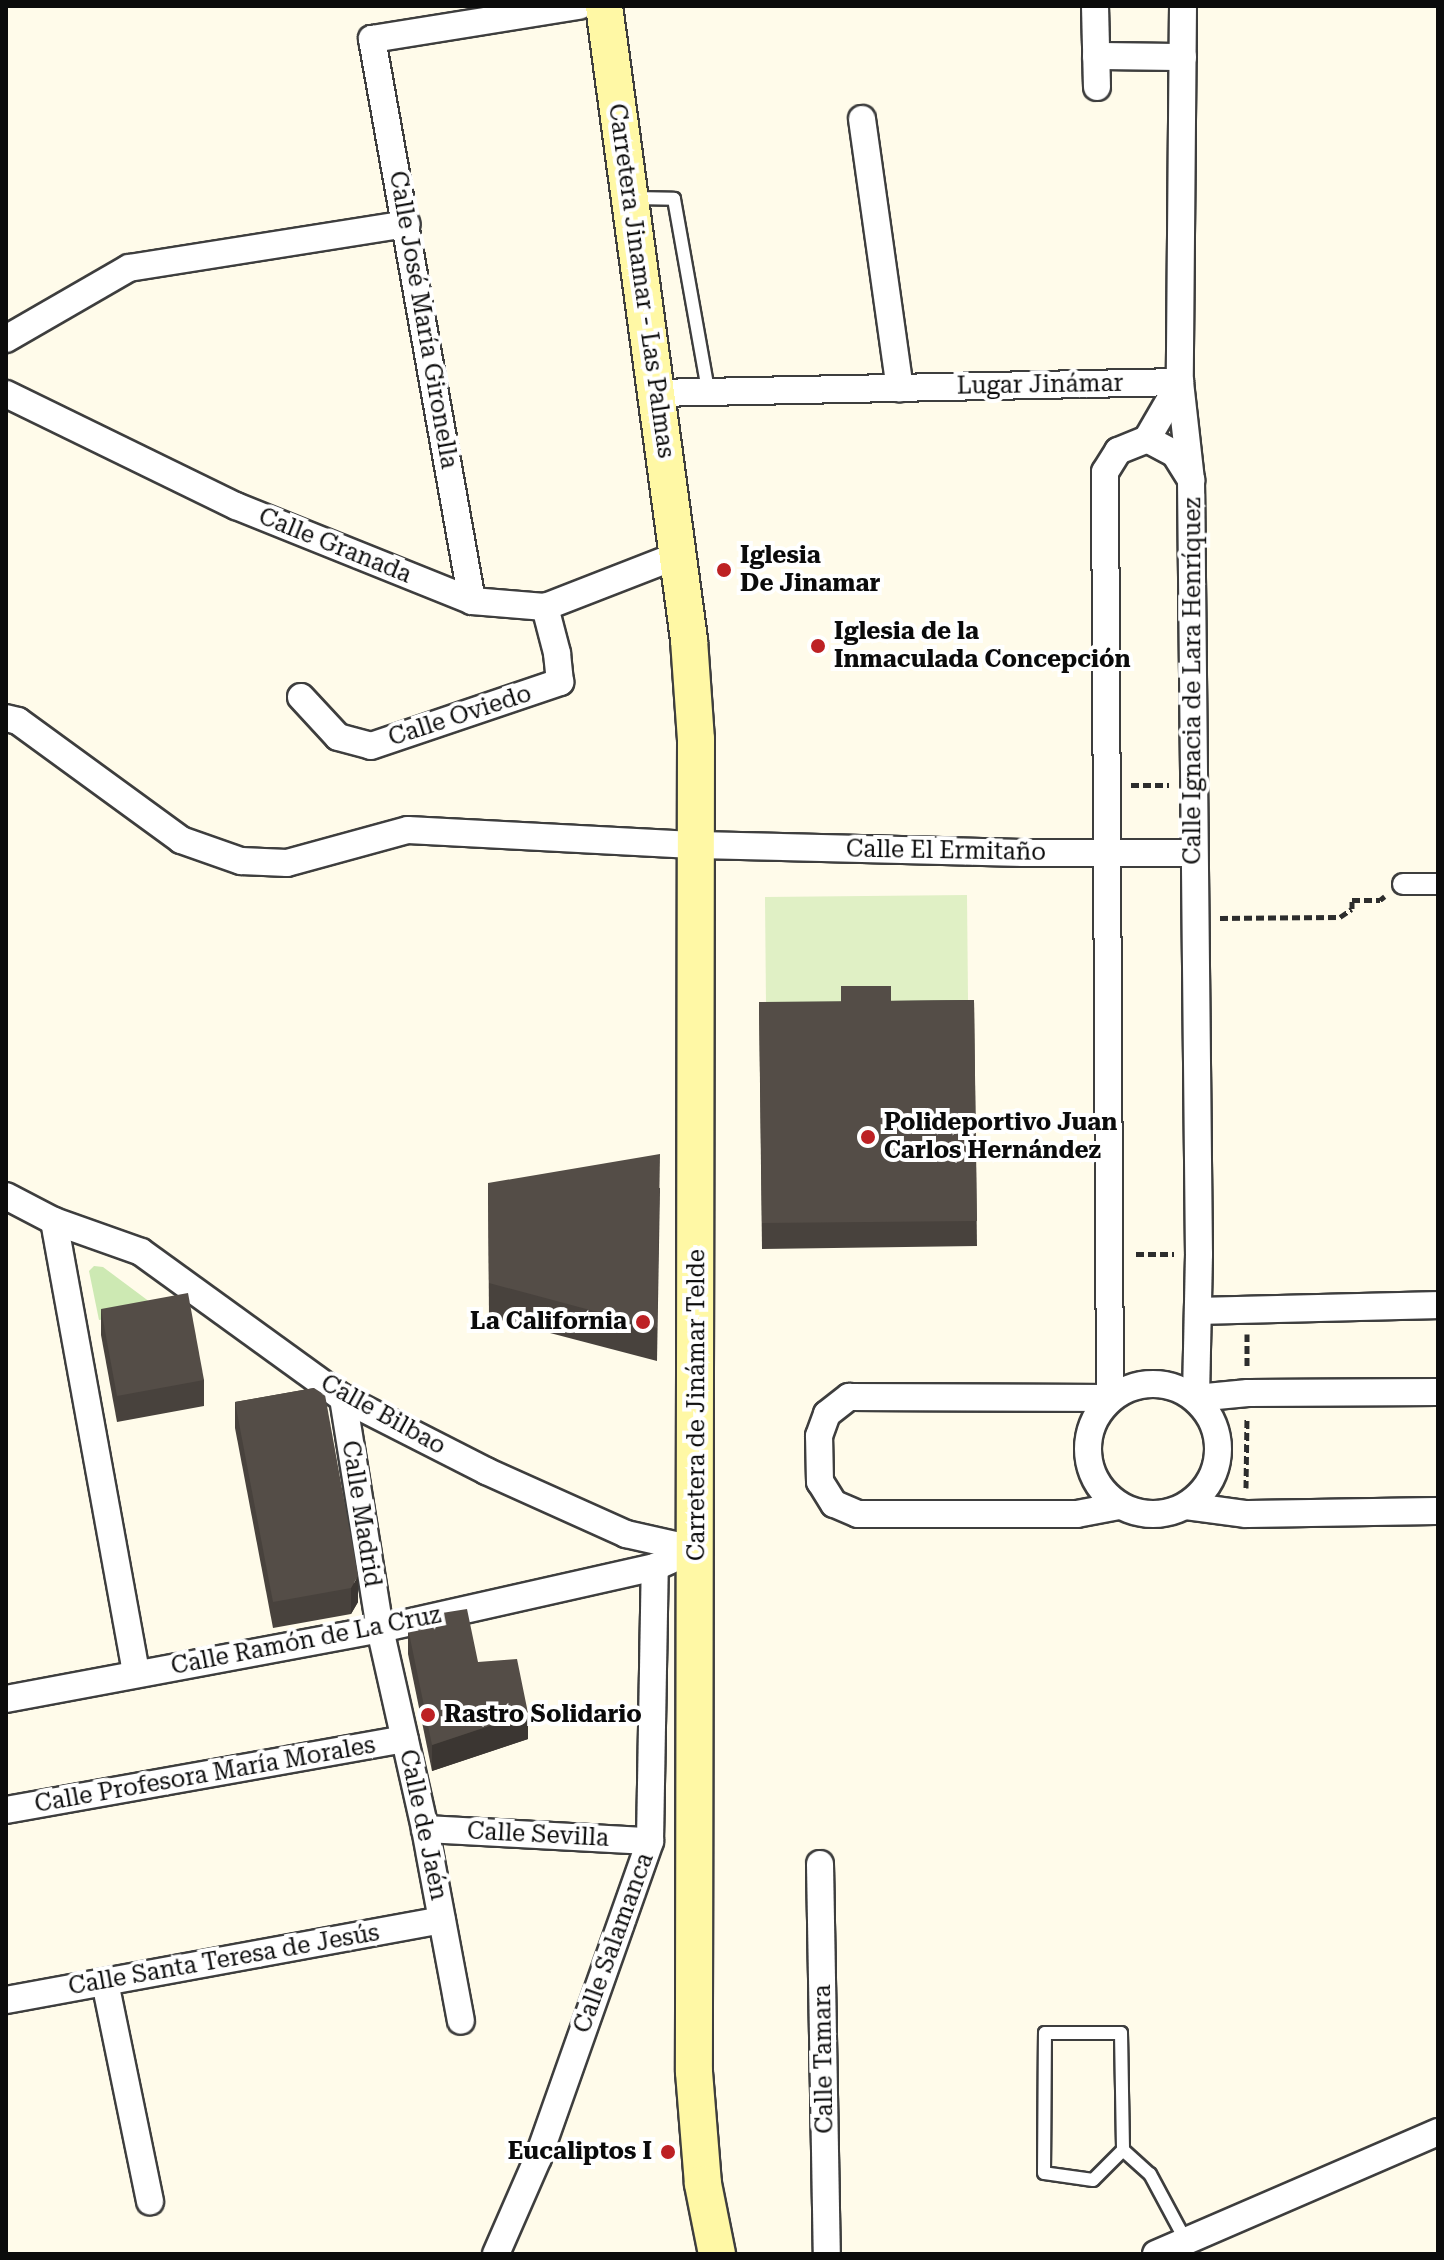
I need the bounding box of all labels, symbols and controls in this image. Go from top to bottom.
street label: Carretera Jinamar - Las Palmas [602,102,680,460]
street label: Calle José María Gironella [383,169,463,471]
street label: Lugar Jinámar [957,369,1123,401]
street label: Calle Ignacia de Lara Henríquez [1179,497,1207,865]
street label: Calle Granada [254,502,416,590]
place label: Iglesia De Jinamar [740,542,880,598]
marker: Iglesia De Jinamar [715,561,733,579]
place label: Iglesia de la Inmaculada Concepción [834,618,1131,674]
marker: Iglesia de la Inmaculada Concepción [809,637,827,655]
street label: Calle Oviedo [385,679,535,753]
street label: Calle El Ermitaño [846,835,1046,867]
place label: Polideportivo Juan Carlos Hernández [884,1109,1117,1165]
marker: Polideportivo Juan Carlos Hernández [859,1128,877,1146]
street label: Carretera de Jinámar Telde [683,1249,711,1561]
place label: La California [470,1308,627,1336]
marker: La California [634,1313,652,1331]
street label: Calle Bilbao [316,1369,450,1461]
street label: Calle Madrid [335,1439,387,1589]
street label: Calle Ramón de La Cruz [169,1601,443,1681]
place label: Rastro Solidario [444,1701,642,1729]
marker: Rastro Solidario [419,1706,437,1724]
street label: Calle Profesora María Morales [32,1731,378,1819]
street label: Calle de Jaén [393,1747,453,1903]
street label: Calle Sevilla [466,1817,610,1853]
street label: Calle Salamanca [568,1849,660,2037]
street label: Calle Santa Teresa de Jesús [66,1918,382,2002]
street label: Calle Tamara [808,1984,840,2134]
place label: Eucaliptos I [508,2138,652,2166]
marker: Eucaliptos I [659,2143,677,2161]

